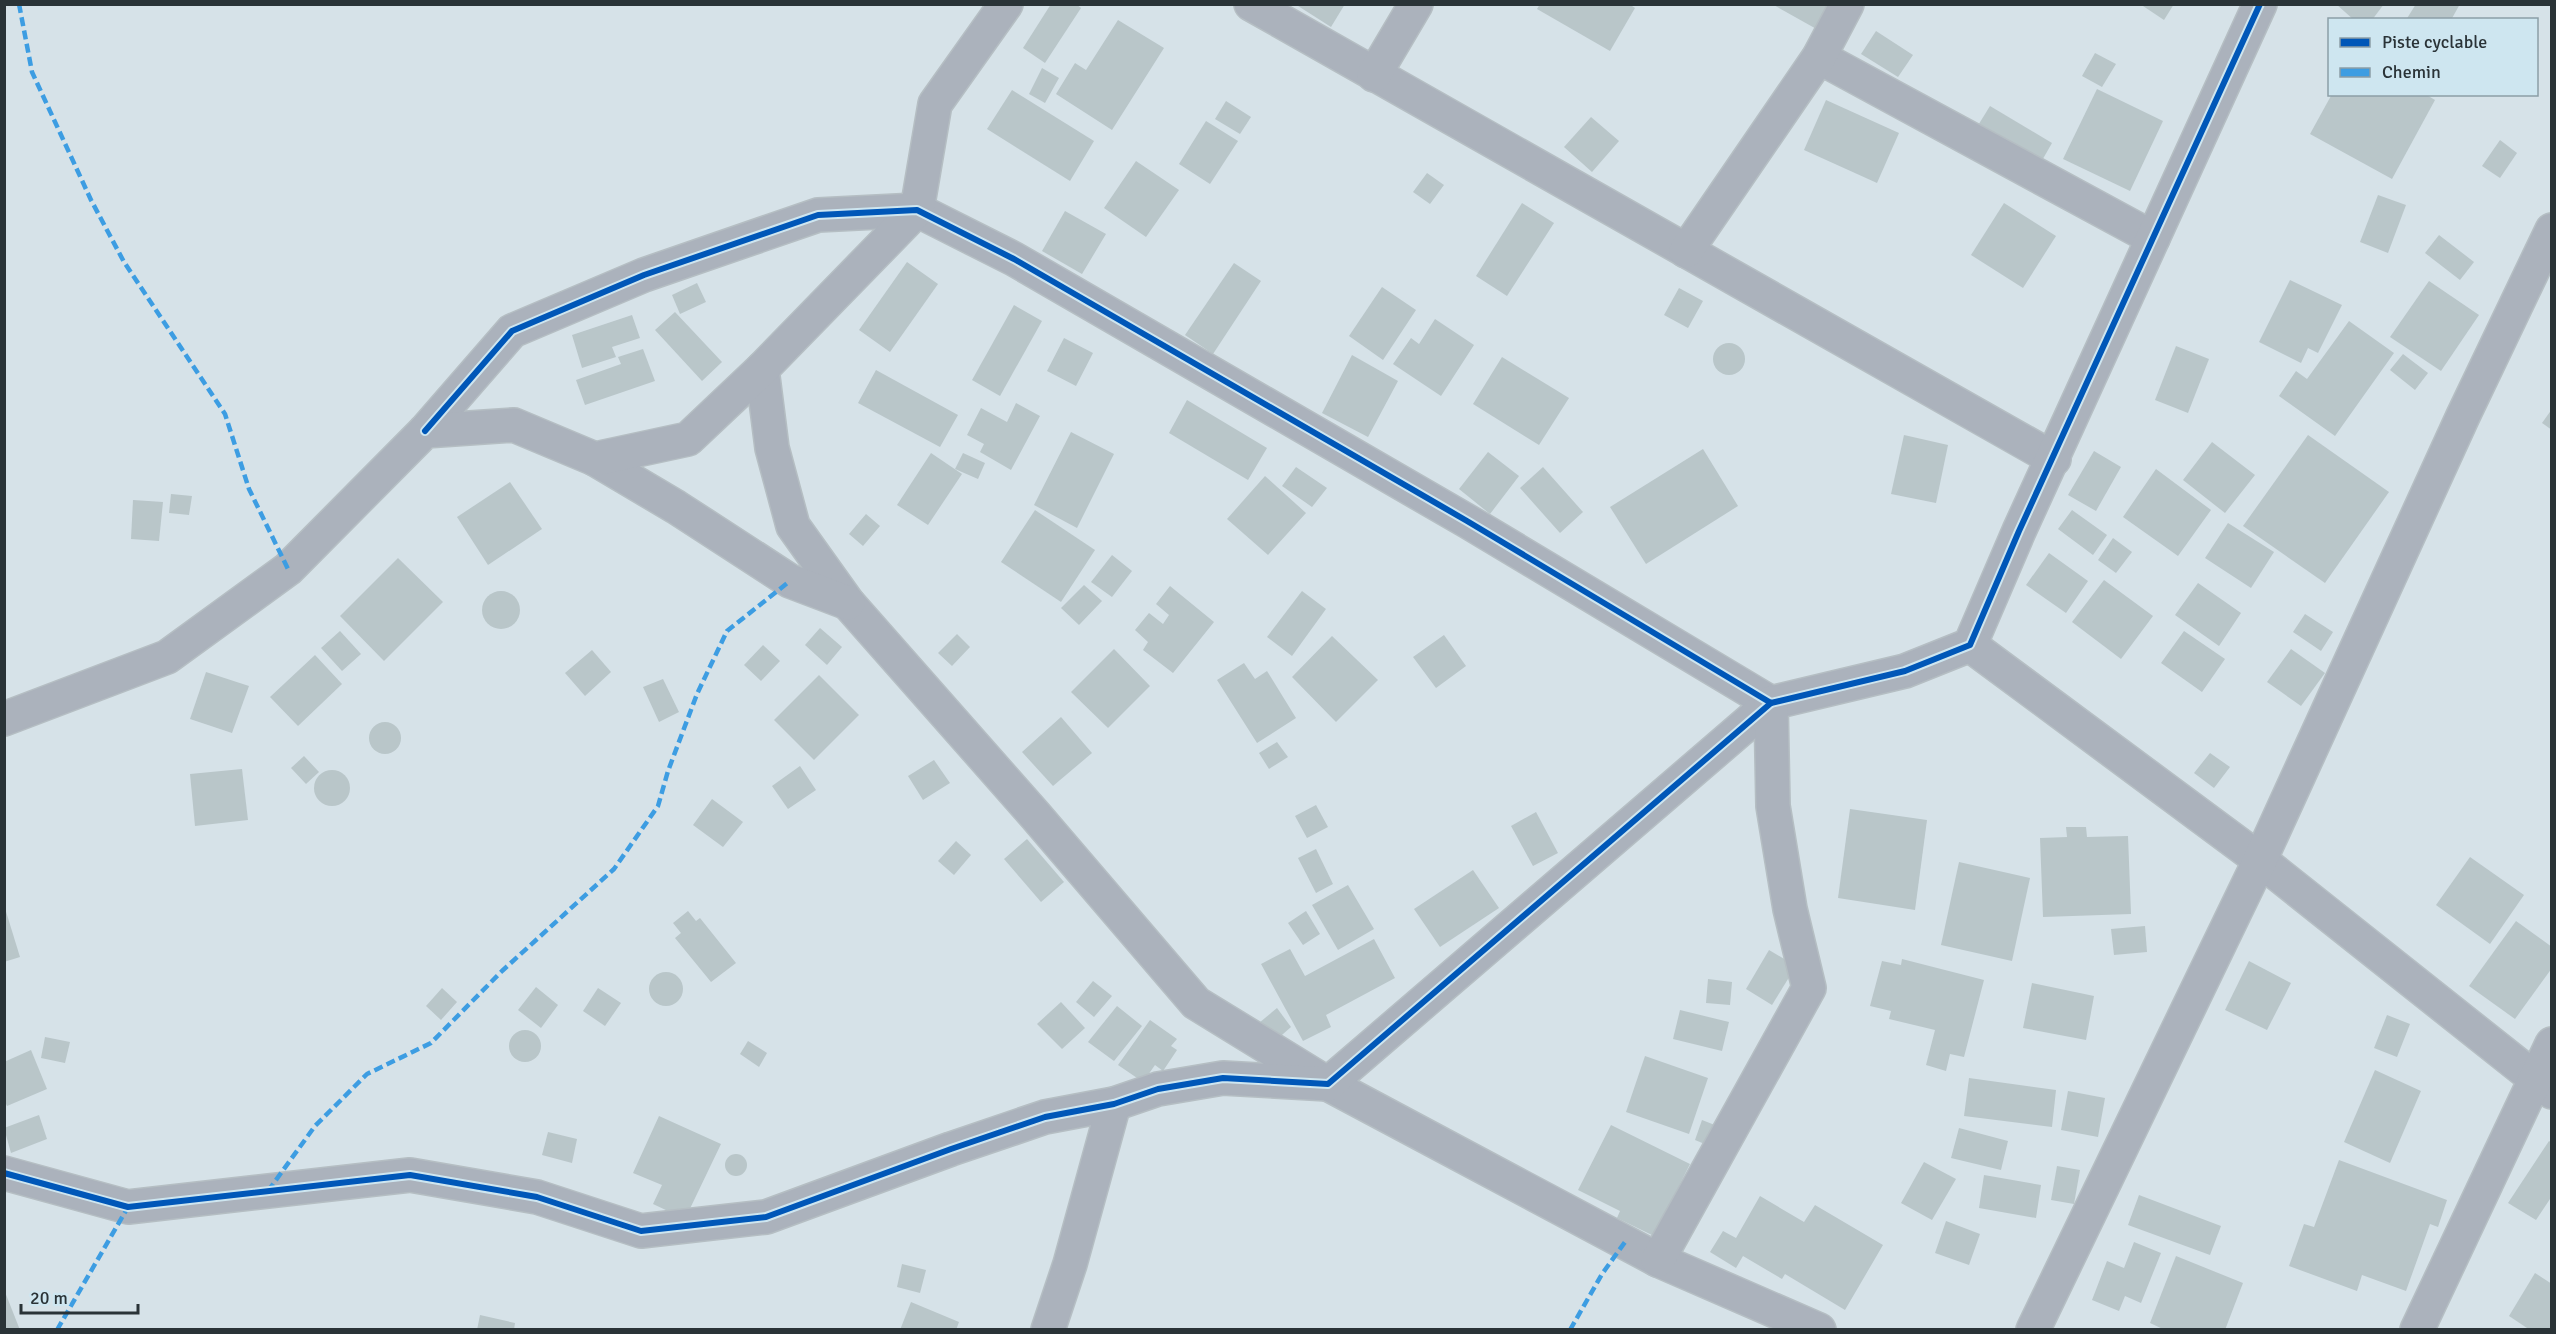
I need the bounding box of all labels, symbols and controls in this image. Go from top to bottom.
legend [2328,18,2538,96]
text: Piste cyclable [2382,31,2487,53]
text: Chemin [2382,61,2441,83]
scale bar [21,1277,138,1315]
text: 20 m [30,1287,68,1309]

